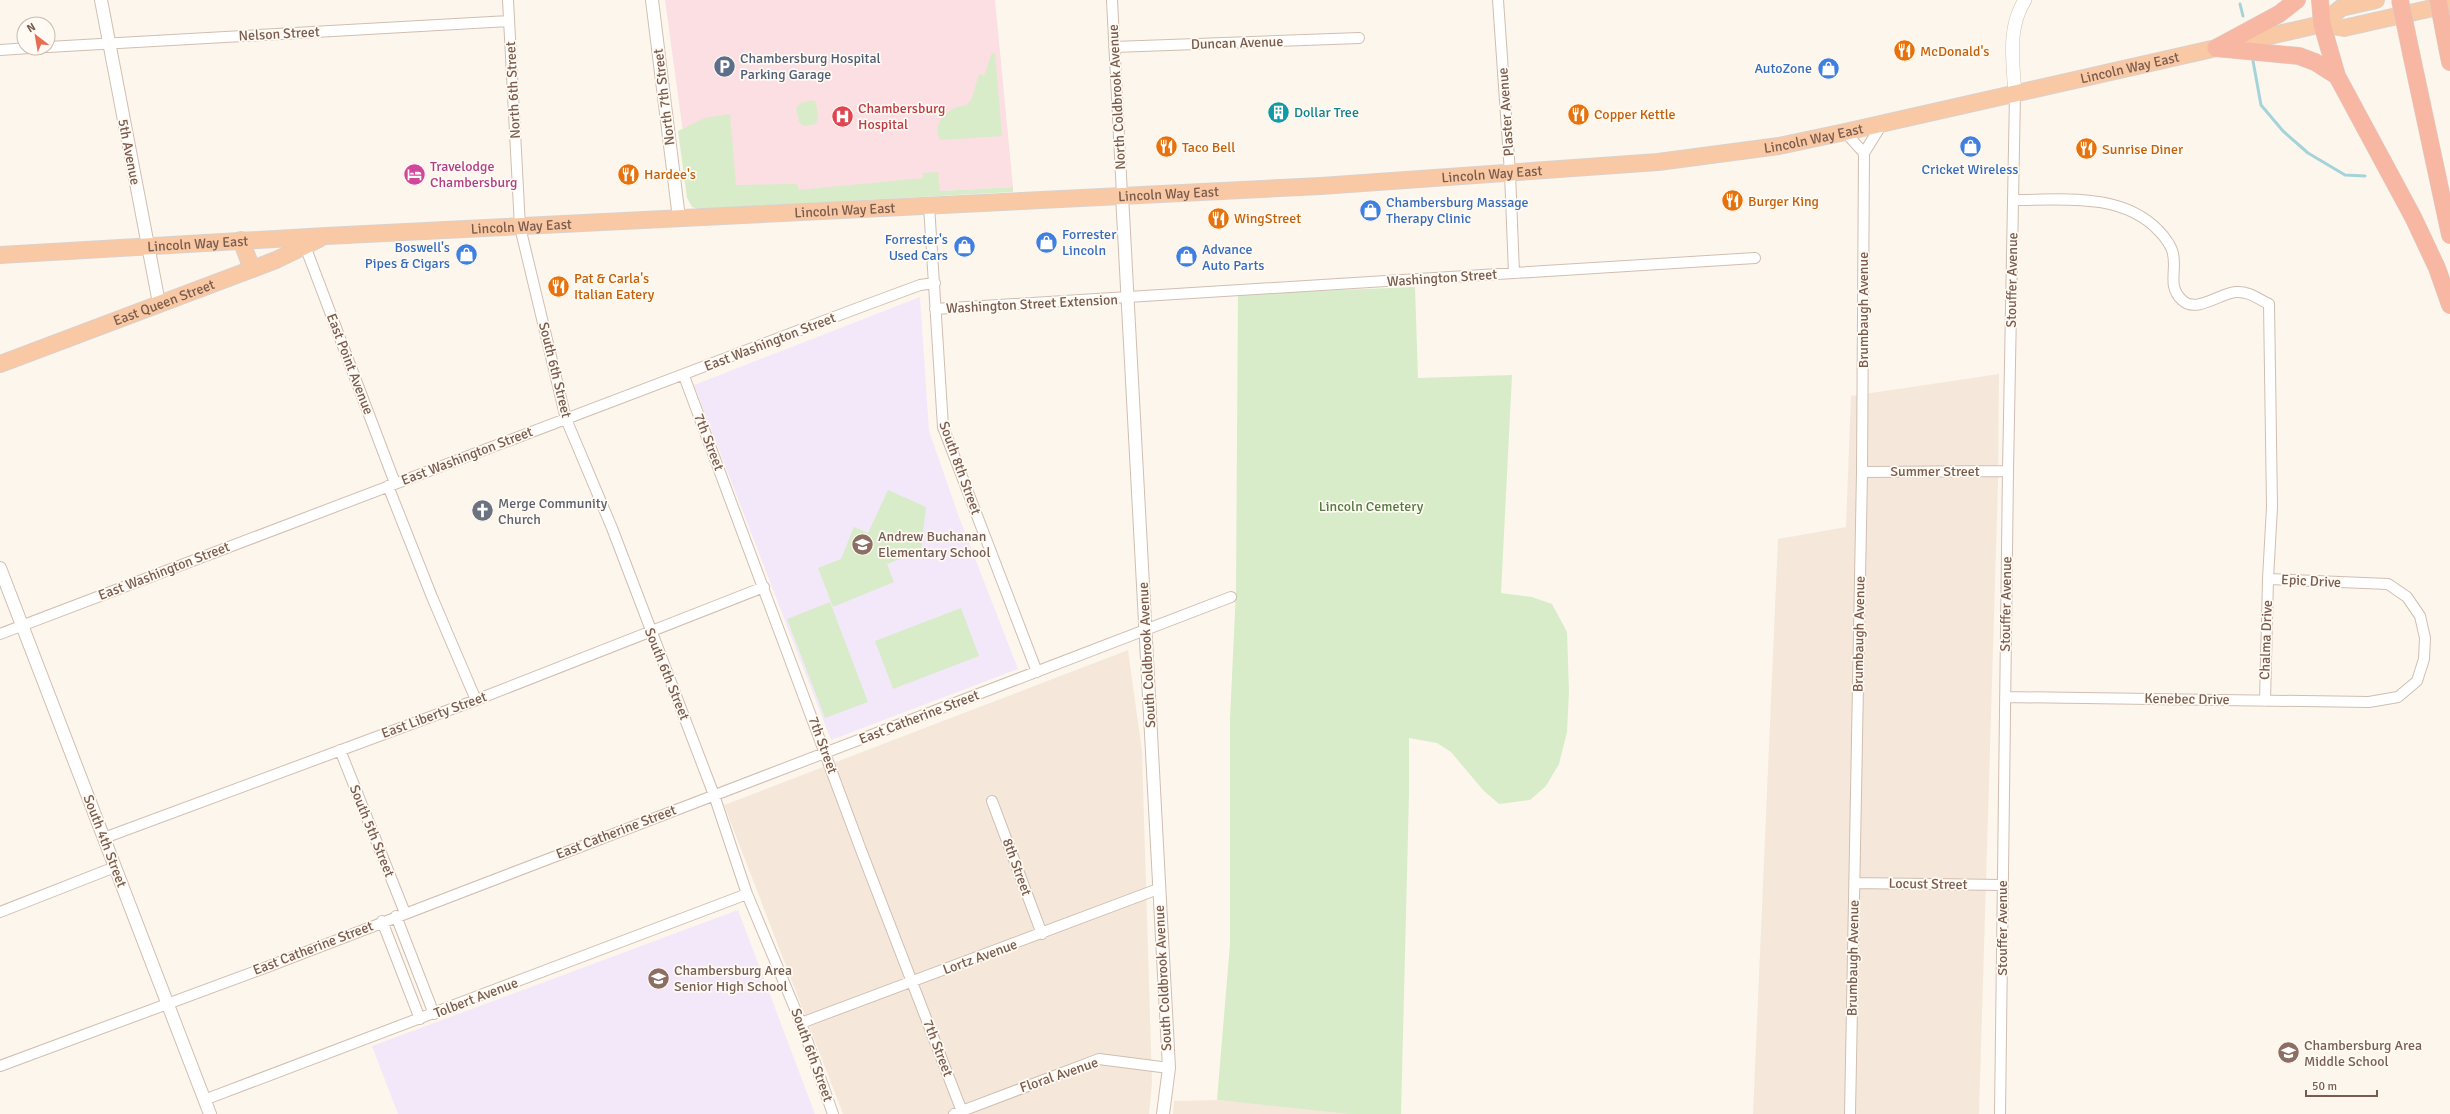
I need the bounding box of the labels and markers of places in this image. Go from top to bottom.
restaurant icon: McDonald's [1892,38,1918,64]
place label: McDonald's [1920,43,1989,60]
place label: Chambersburg Hospital Parking Garage [740,50,881,83]
parking icon: Chambersburg Hospital Parking Garage [712,53,738,79]
shop icon: AutoZone [1815,55,1841,81]
place label: AutoZone [1754,60,1812,77]
building icon: Dollar Tree [1266,99,1292,125]
place label: Chambersburg Hospital [858,100,945,133]
restaurant icon: Copper Kettle [1566,101,1592,127]
hospital icon: Chambersburg Hospital [830,103,856,129]
place label: Dollar Tree [1294,104,1359,121]
place label: Copper Kettle [1594,106,1676,123]
restaurant icon: Taco Bell [1153,134,1179,160]
shop icon: Cricket Wireless [1957,134,1983,160]
restaurant icon: Sunrise Diner [2073,136,2099,162]
place label: Taco Bell [1182,139,1235,156]
place label: Sunrise Diner [2102,141,2184,158]
place label: Travelodge Chambersburg [430,158,517,191]
hotel icon: Travelodge Chambersburg [402,161,428,187]
restaurant icon: Hardee's [616,161,642,187]
place label: Cricket Wireless [1922,161,2018,178]
place label: Hardee's [644,166,696,183]
restaurant icon: Burger King [1719,188,1745,214]
place label: Burger King [1748,193,1819,210]
place label: Chambersburg Massage Therapy Clinic [1386,194,1529,227]
shop icon: Chambersburg Massage Therapy Clinic [1357,197,1383,223]
restaurant icon: WingStreet [1206,205,1232,231]
place label: WingStreet [1234,210,1301,227]
place label: Forrester Lincoln [1062,226,1117,259]
shop icon: Forrester Lincoln [1034,229,1060,255]
place label: Forrester's Used Cars [885,231,948,264]
shop icon: Forrester's Used Cars [951,234,977,260]
place label: Boswell's Pipes & Cigars [365,239,450,272]
place label: Advance Auto Parts [1202,241,1264,274]
shop icon: Boswell's Pipes & Cigars [453,242,479,268]
shop icon: Advance Auto Parts [1173,244,1199,270]
place label: Pat & Carla's Italian Eatery [574,270,655,303]
restaurant icon: Pat & Carla's Italian Eatery [546,273,572,299]
place label: Merge Community Church [498,495,608,528]
church icon: Merge Community Church [470,498,496,524]
place label: Andrew Buchanan Elementary School [878,528,991,561]
school or university icon: Andrew Buchanan Elementary School [849,531,875,557]
place label: Chambersburg Area Senior High School [674,962,792,995]
school or university icon: Chambersburg Area Senior High School [646,965,672,991]
place label: Chambersburg Area Middle School [2304,1037,2422,1070]
school or university icon: Chambersburg Area Middle School [2275,1040,2301,1066]

